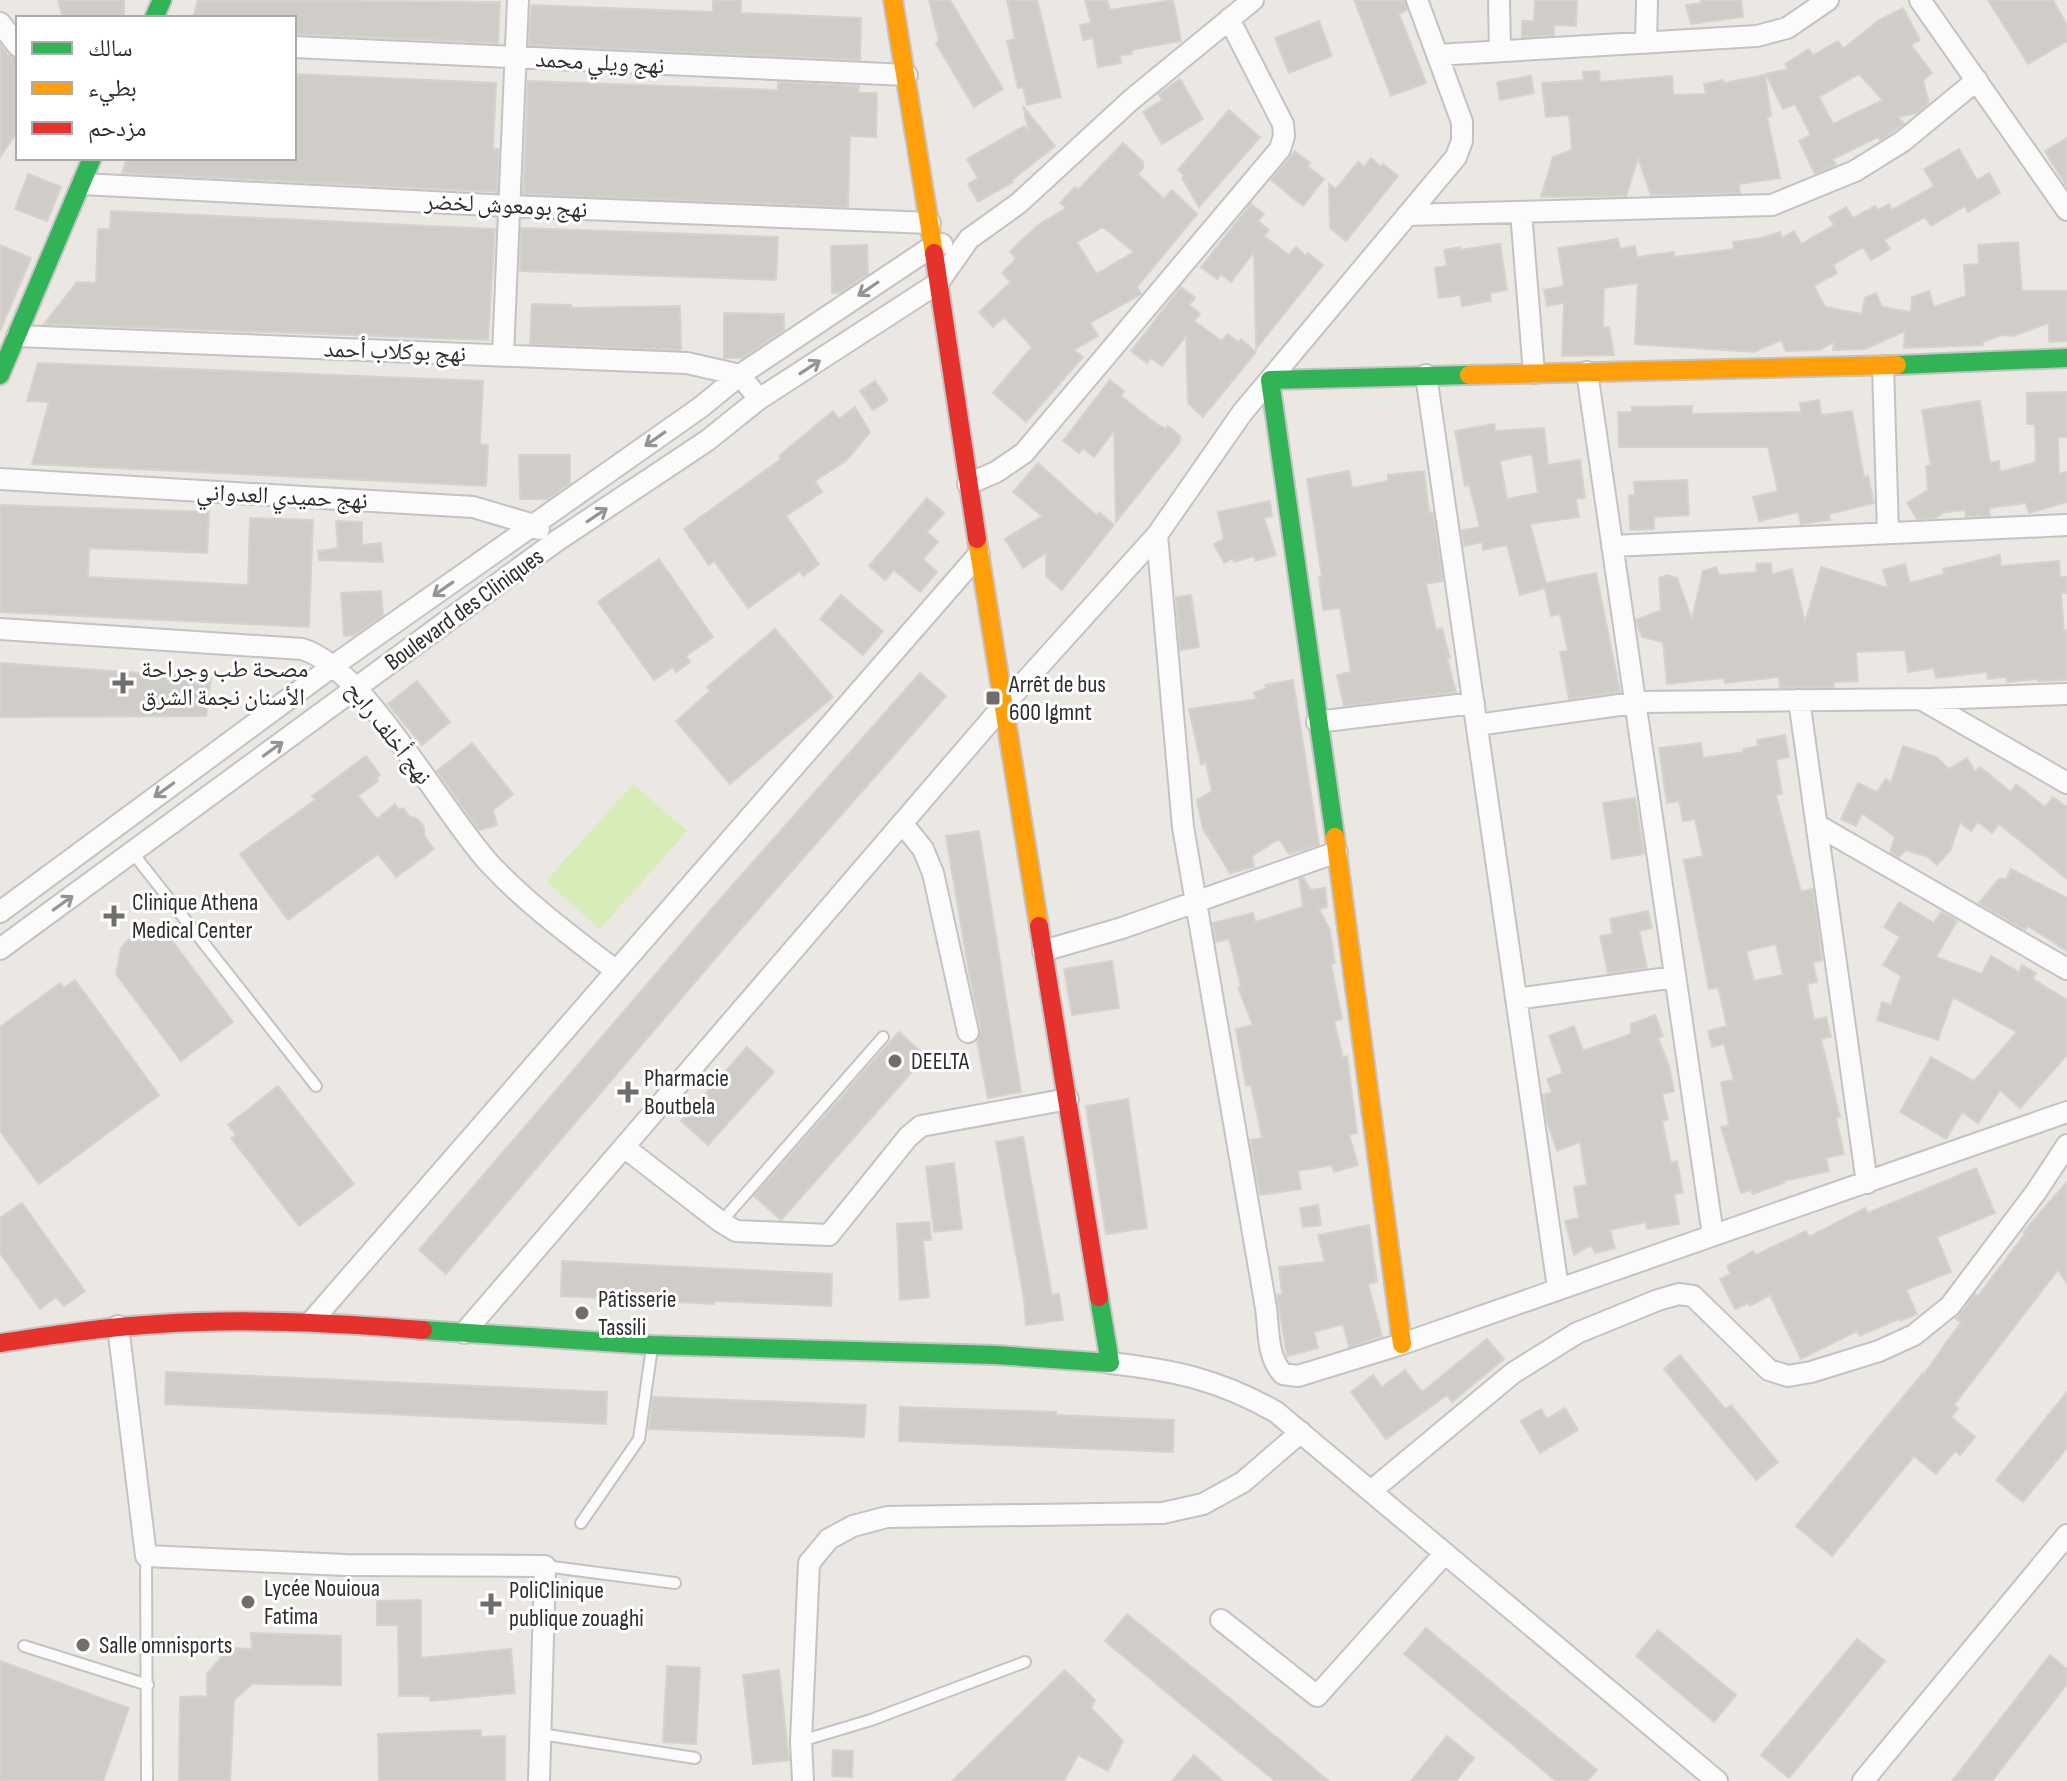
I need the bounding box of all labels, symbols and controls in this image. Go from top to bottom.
legend [16,16,296,160]
text: سالك [88,34,133,63]
street label: نهج ويلي محمد [534,45,665,84]
text: بطيء [88,74,137,107]
text: مزدحم [88,114,147,144]
street label: نهج بومعوش لخضر [423,187,588,224]
one-way arrow [857,282,880,298]
street label: نهج بوكلاب أحمد [323,335,467,368]
one-way arrow [798,358,821,374]
one-way arrow [645,430,667,447]
street label: نهج حميدي العدواني [195,478,368,520]
one-way arrow [585,506,607,523]
street label: Boulevard des Cliniques [379,542,549,677]
one-way arrow [432,581,454,597]
place label: مصحة طب وجراحة الأسنان نجمة الشرق [141,655,309,712]
place label: Arrêt de bus 600 lgmnt [1008,670,1106,727]
marker: مصحة طب وجراحة الأسنان نجمة الشرق [112,672,134,694]
street label: نهج أخلف رابح [339,676,438,791]
marker: Arrêt de bus 600 lgmnt [984,689,1002,707]
one-way arrow [261,741,283,757]
one-way arrow [154,782,176,799]
place label: Clinique Athena Medical Center [132,888,258,945]
one-way arrow [52,895,73,912]
marker: Clinique Athena Medical Center [103,905,125,927]
place label: DEELTA [911,1047,970,1076]
marker: DEELTA [886,1052,904,1070]
place label: Pharmacie Boutbela [644,1064,729,1121]
marker: Pharmacie Boutbela [619,1083,637,1101]
place label: Pâtisserie Tassili [598,1285,676,1342]
marker: Pâtisserie Tassili [573,1304,591,1322]
place label: Lycée Nouioua Fatima [264,1574,380,1631]
place label: PoliClinique publique zouaghi [509,1576,644,1633]
marker: Lycée Nouioua Fatima [239,1593,257,1611]
marker: PoliClinique publique zouaghi [480,1593,502,1615]
place label: Salle omnisports [99,1631,232,1660]
marker: Salle omnisports [74,1636,92,1654]

